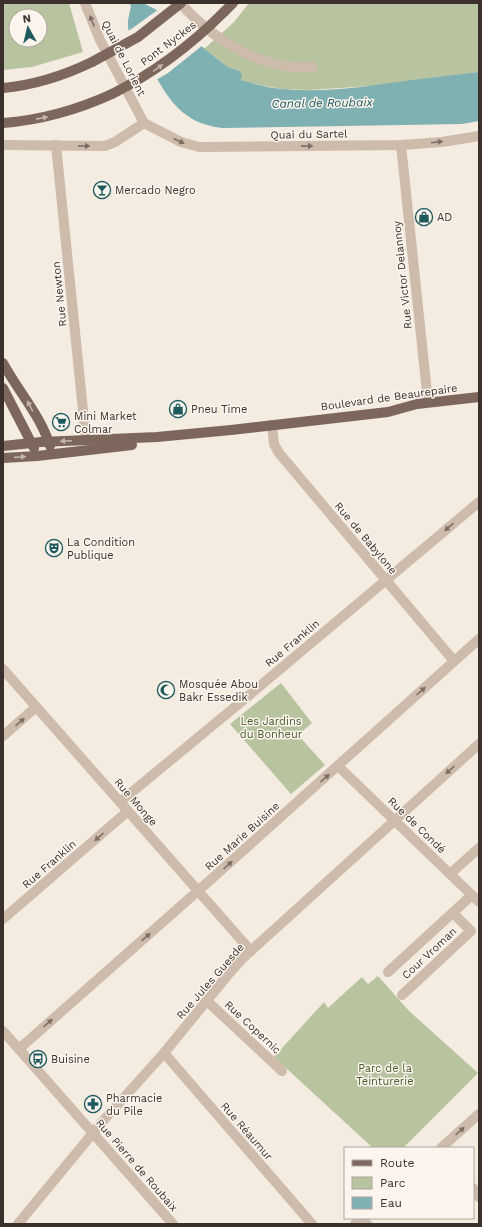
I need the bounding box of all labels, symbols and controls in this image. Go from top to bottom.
north arrow [8,8,48,48]
text: N [22,12,32,26]
one-way arrow [89,16,95,27]
street label: Quai de Lorient [99,18,148,99]
street label: Pont Nyckes [138,18,199,69]
one-way arrow [153,64,163,72]
water label: Canal de Roubaix [271,95,374,111]
one-way arrow [35,115,48,121]
street label: Quai du Sartel [270,127,348,142]
one-way arrow [173,138,185,144]
one-way arrow [431,139,443,145]
one-way arrow [78,143,91,149]
one-way arrow [301,143,314,149]
bar icon: Mercado Negro [92,180,112,200]
place label: Mercado Negro [115,184,196,197]
shop icon: AD [414,207,434,227]
place label: AD [437,211,452,224]
street label: Rue Victor Delannoy [390,220,415,330]
street label: Rue Newton [50,261,69,327]
street label: Boulevard de Beaurepaire [320,381,458,414]
shop icon: Pneu Time [168,399,188,419]
one-way arrow [27,400,33,412]
place label: Pneu Time [191,403,247,416]
place label: Mini Market Colmar [74,410,137,436]
supermarket icon: Mini Market Colmar [51,412,71,432]
one-way arrow [60,438,73,444]
one-way arrow [14,453,26,460]
street label: Rue de Babylone [332,500,400,577]
one-way arrow [444,523,454,532]
place label: La Condition Publique [67,536,135,562]
theatre icon: La Condition Publique [44,538,64,558]
street label: Rue Franklin [262,617,322,670]
place label: Mosquée Abou Bakr Essedik [179,678,258,704]
mosque icon: Mosquée Abou Bakr Essedik [156,680,176,700]
one-way arrow [416,687,426,696]
park label: Les Jardins du Bonheur [240,715,303,741]
one-way arrow [14,717,25,726]
one-way arrow [445,766,455,775]
one-way arrow [319,774,330,783]
street label: Rue Monge [111,776,160,829]
street label: Rue de Condé [385,795,448,856]
street label: Rue Marie Buisine [202,799,282,873]
one-way arrow [93,832,104,841]
street label: Rue Franklin [20,837,79,891]
one-way arrow [223,861,232,870]
street label: Cour Vroman [399,925,459,982]
one-way arrow [140,933,151,942]
street label: Rue Jules Guesde [174,941,247,1022]
street label: Rue Copernic [222,998,283,1057]
one-way arrow [43,1018,53,1028]
bus stop icon: Buisine [28,1049,48,1069]
place label: Buisine [51,1053,90,1066]
park label: Parc de la Teinturerie [356,1062,414,1088]
place label: Pharmacie du Pile [106,1092,162,1118]
pharmacy icon: Pharmacie du Pile [83,1094,103,1114]
street label: Rue Réaumur [218,1100,276,1163]
street label: Rue Pierre de Roubaix [93,1116,180,1214]
one-way arrow [455,1126,465,1136]
legend [344,1147,474,1219]
text: Route [380,1156,414,1170]
text: Parc [380,1176,406,1190]
text: Eau [380,1196,402,1210]

